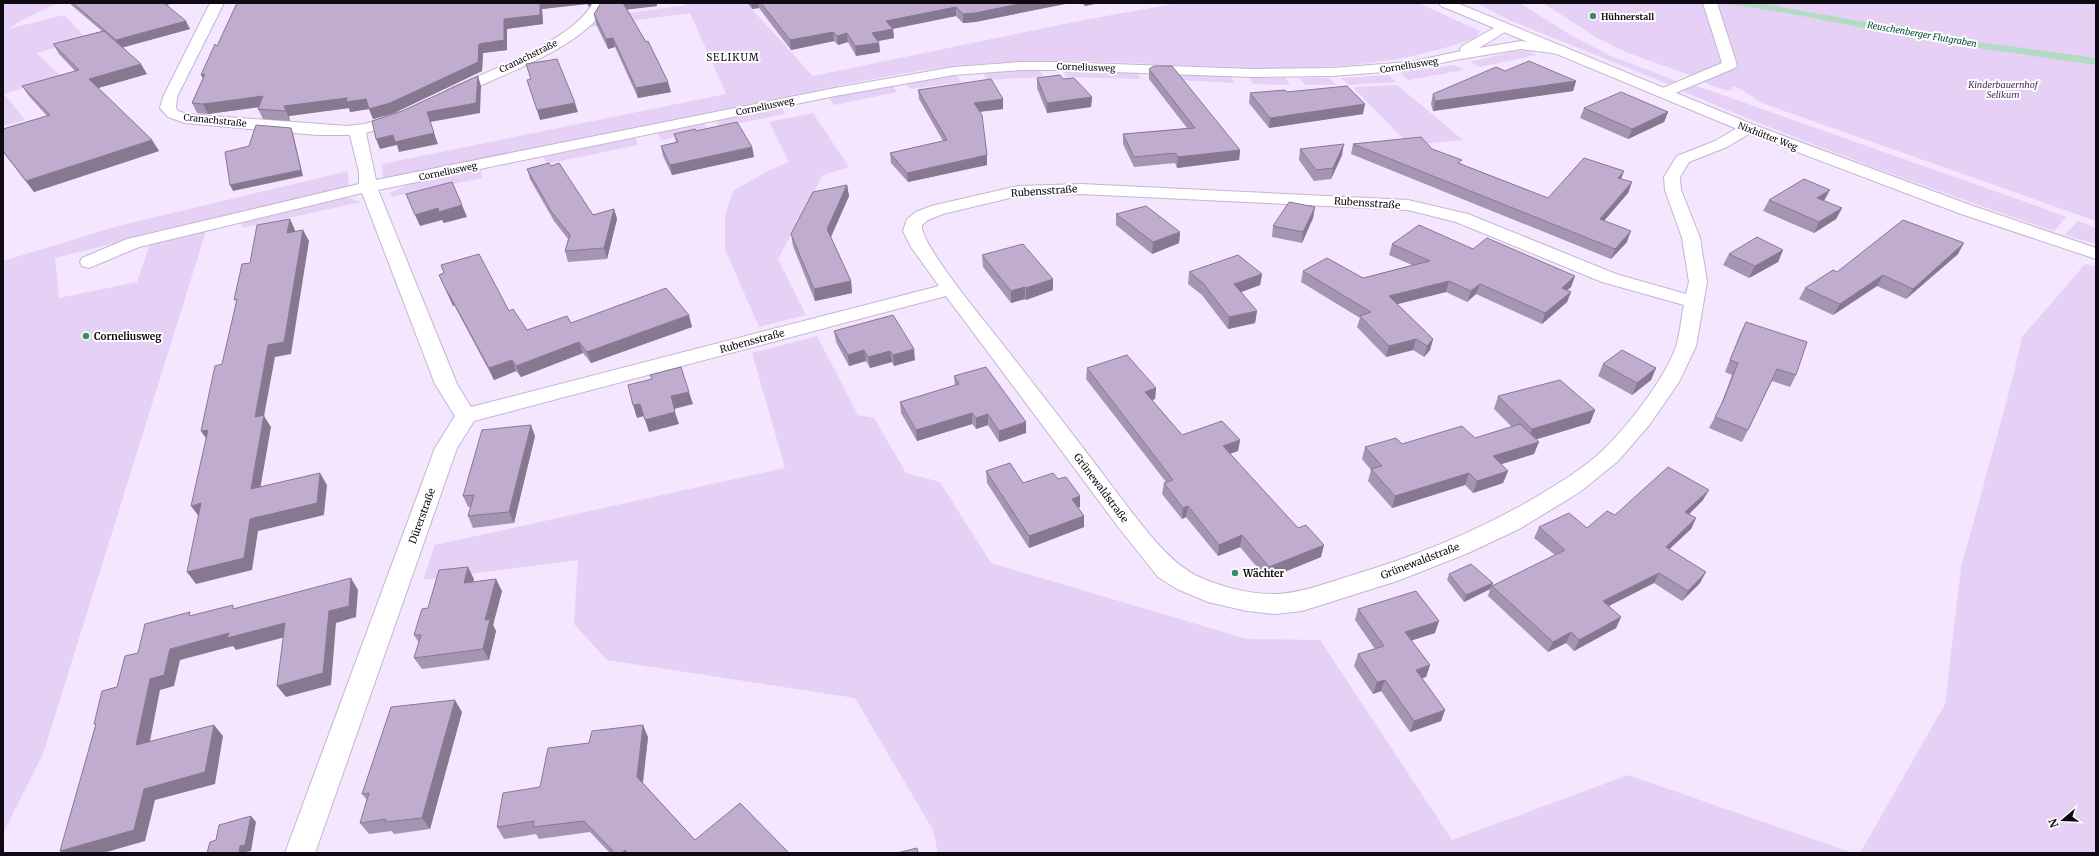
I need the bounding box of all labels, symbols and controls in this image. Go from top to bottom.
marker: Hühnerstall [1588,11,1598,21]
place label: Hühnerstall [1601,11,1654,22]
water label: Reuschenberger Flutgraben [1866,19,1978,49]
street label: Cranachstraße [497,37,559,75]
district label: SELIKUM [706,51,760,64]
street label: Corneliusweg [1379,55,1440,75]
street label: Corneliusweg [1056,60,1116,74]
park label: Kinderbauernhof Selikum [1967,79,2039,100]
street label: Corneliusweg [735,94,796,118]
street label: Cranachstraße [183,111,247,129]
street label: Nixhütter Weg [1737,120,1800,153]
street label: Corneliusweg [418,159,479,183]
street label: Rubensstraße [1010,182,1078,200]
street label: Rubensstraße [1333,194,1401,212]
street label: Rubensstraße [718,326,786,356]
place label: Corneliusweg [94,330,162,343]
marker: Corneliusweg [81,331,91,341]
street label: Grünewaldstraße [1071,451,1131,525]
street label: Dürerstraße [406,486,438,546]
street label: Grünewaldstraße [1379,540,1461,582]
place label: Wächter [1242,567,1284,580]
marker: Wächter [1230,568,1240,578]
north arrow [2043,800,2083,840]
text: N [2045,817,2062,830]

